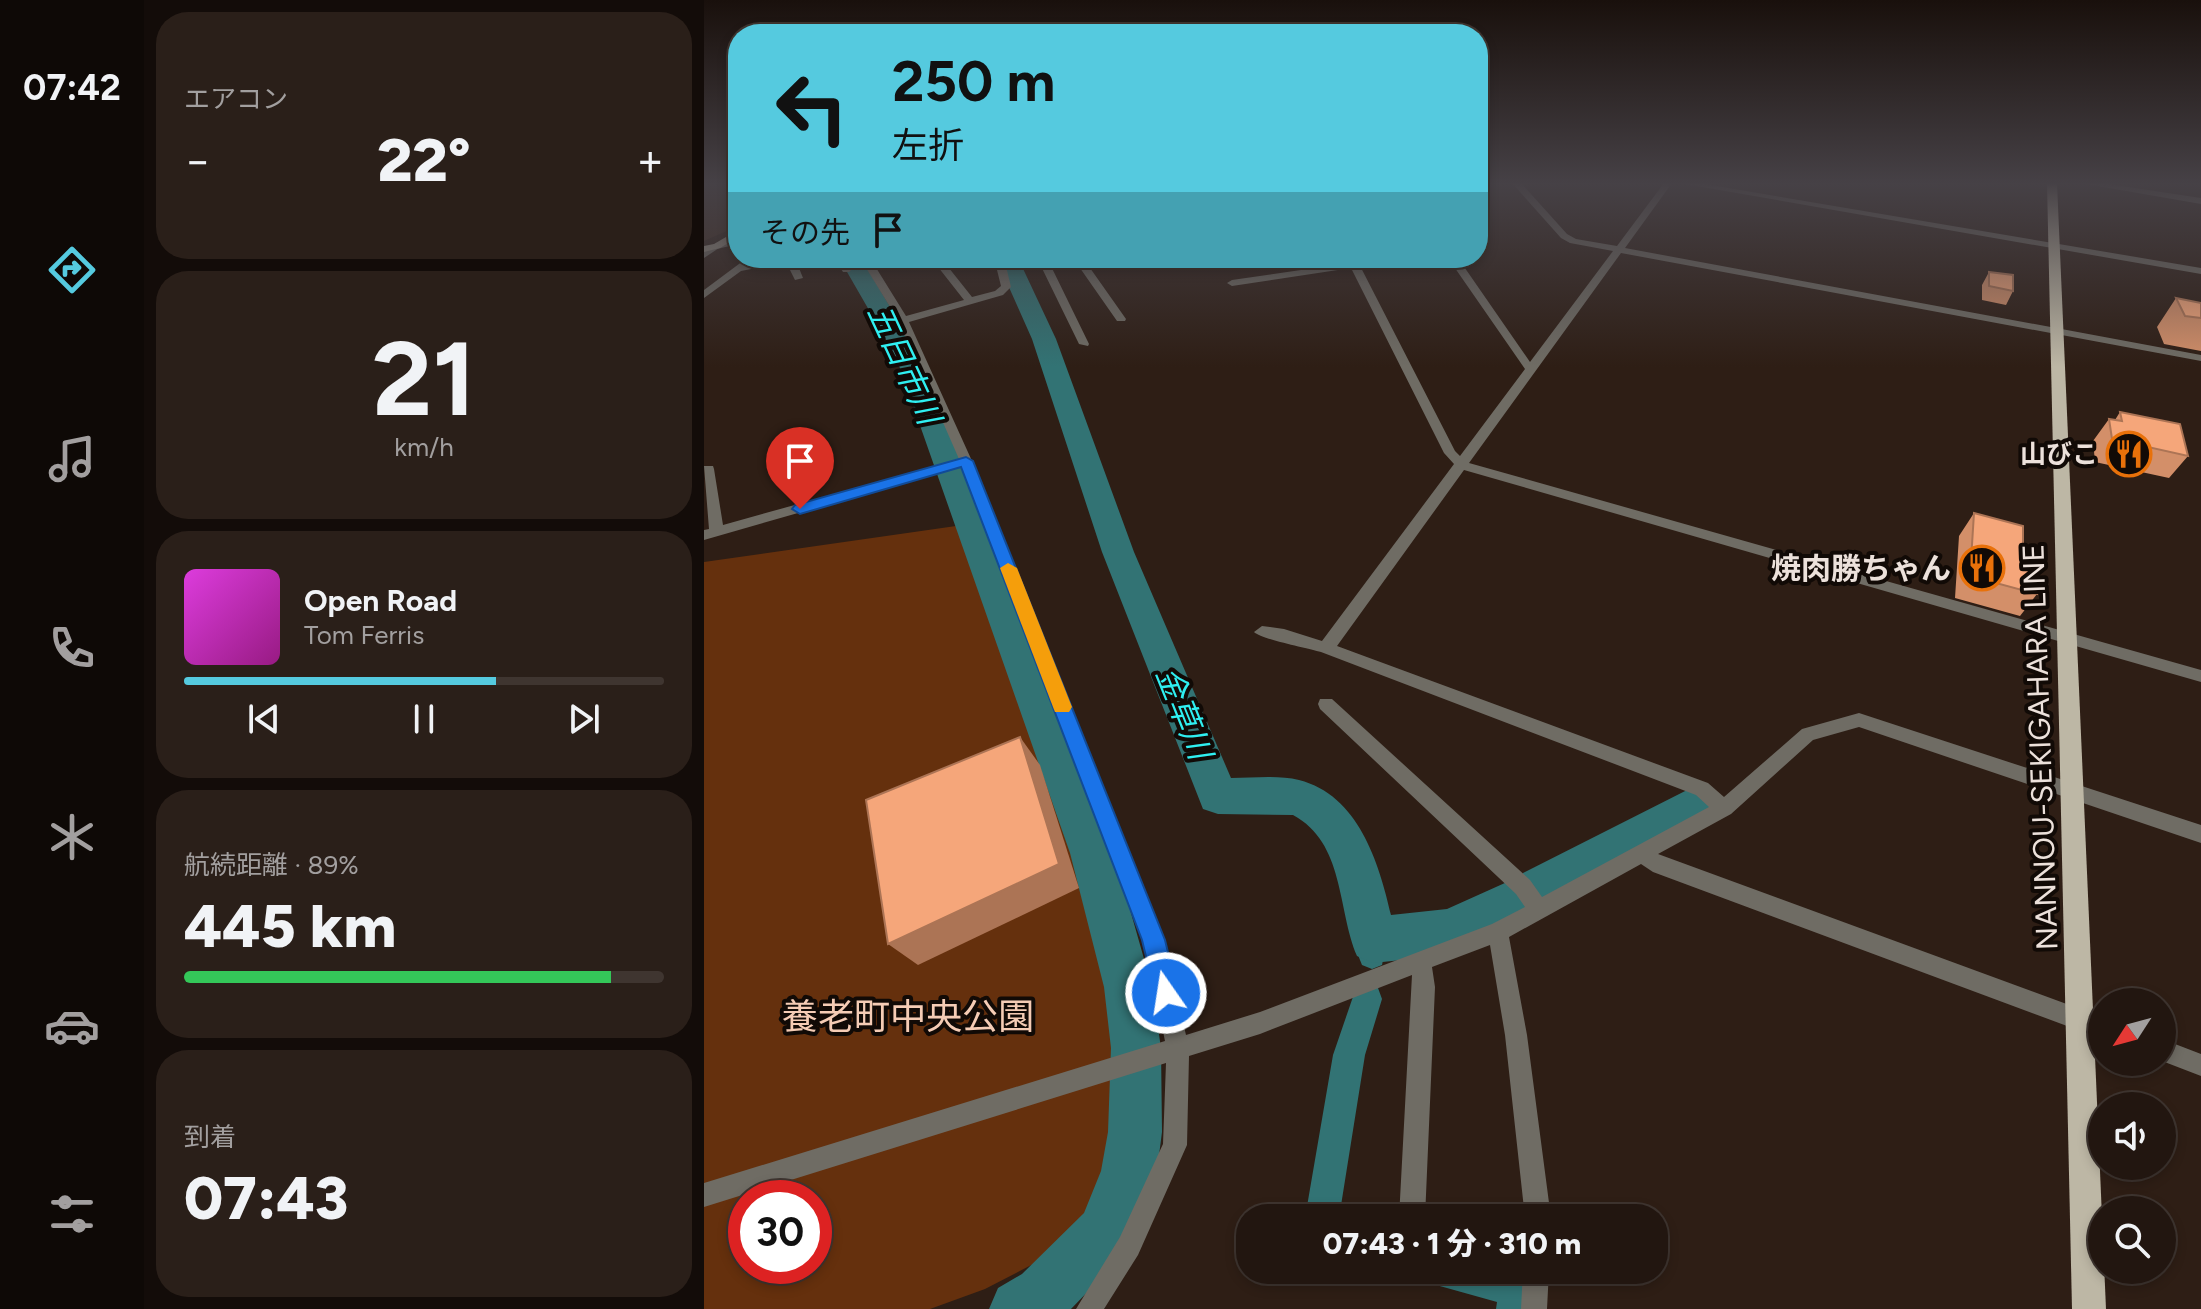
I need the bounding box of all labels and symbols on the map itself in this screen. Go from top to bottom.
water label: 五日市川 [860,298,950,433]
pin [766,427,834,509]
restaurant icon: 山びこ [2105,430,2153,478]
place label: 山びこ [2020,438,2098,470]
street label: NANNOU-SEKIGAHARA LINE [2014,543,2066,951]
restaurant icon: 焼肉勝ちゃん [1958,544,2006,592]
place label: 焼肉勝ちゃん [1771,550,1951,587]
water label: 金草川 [1148,661,1221,767]
position arrow [1124,951,1208,1035]
north arrow [2088,988,2176,1076]
park label: 養老町中央公園 [782,995,1034,1038]
speed limit sign: 30 [728,1180,832,1284]

